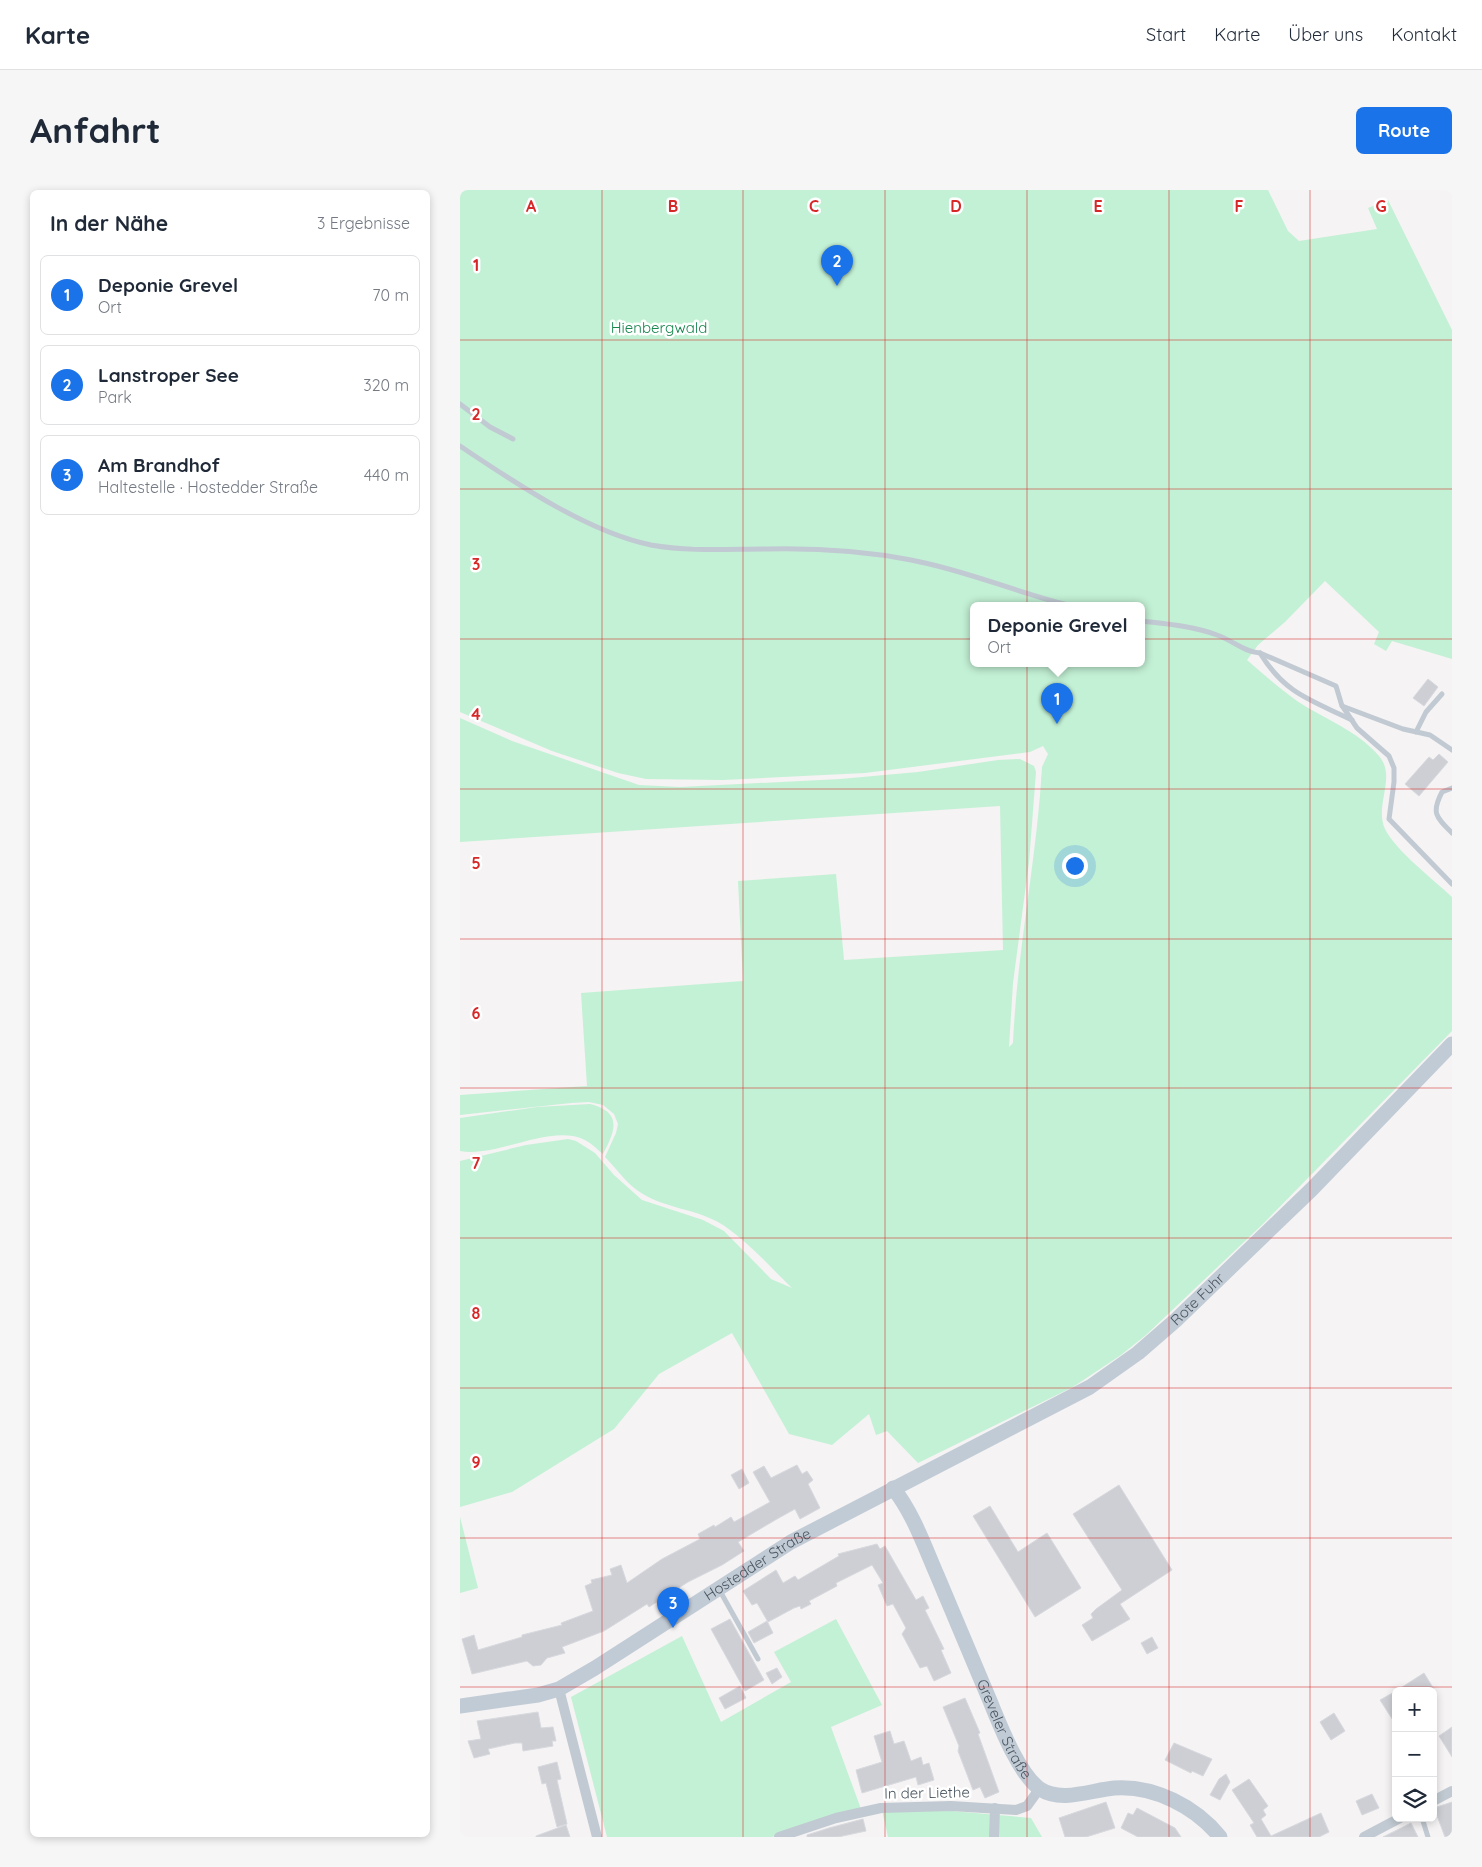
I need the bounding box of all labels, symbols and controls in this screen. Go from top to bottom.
text: Karte [25,20,90,50]
text: Start [1146,23,1186,46]
text: Karte [1214,23,1260,46]
text: Über uns [1288,23,1363,46]
text: Kontakt [1391,23,1457,46]
button: Route [1356,107,1452,154]
text: Anfahrt [30,108,161,152]
text: A [526,196,537,216]
text: B [668,196,678,216]
text: C [809,196,819,216]
text: D [950,196,962,216]
text: E [1093,196,1103,216]
text: F [1235,196,1244,216]
text: G [1375,196,1387,216]
text: In der Nähe [50,210,168,236]
text: 3 Ergebnisse [317,213,410,233]
pin: 2 [821,245,853,286]
text: 1 [473,255,479,275]
text: Deponie Grevel [98,273,238,297]
text: 1 [64,285,70,305]
text: 70 m [372,285,409,305]
text: Ort [98,297,122,317]
park label: Hienbergwald [611,318,707,337]
text: Lanstroper See [98,363,239,387]
text: 2 [62,375,72,395]
text: 320 m [363,375,409,395]
text: Park [98,387,132,407]
text: 2 [471,404,481,424]
text: Am Brandhof [98,453,220,477]
text: 3 [63,465,71,485]
text: 440 m [364,465,409,485]
text: Haltestelle · Hostedder Straße [98,477,318,497]
text: 3 [472,554,480,574]
popup [970,602,1145,667]
text: Deponie Grevel [987,613,1128,637]
text: Ort [987,637,1011,657]
pin: 1 [1041,683,1073,724]
text: 4 [471,704,481,724]
text: 5 [471,853,481,873]
your location [1062,853,1088,879]
text: 6 [472,1003,481,1023]
text: 7 [472,1153,481,1173]
street label: Rote Fuhr [1166,1268,1228,1329]
text: 8 [472,1303,481,1323]
text: 9 [471,1452,481,1472]
street label: Hostedder Straße [700,1523,814,1605]
pin: 3 [657,1587,689,1628]
street label: Greveler Straße [973,1676,1036,1783]
map controls [1392,1687,1437,1822]
button: + [1392,1687,1437,1732]
button: − [1392,1732,1437,1777]
button: layers [1392,1777,1437,1822]
street label: In der Liethe [884,1782,970,1803]

